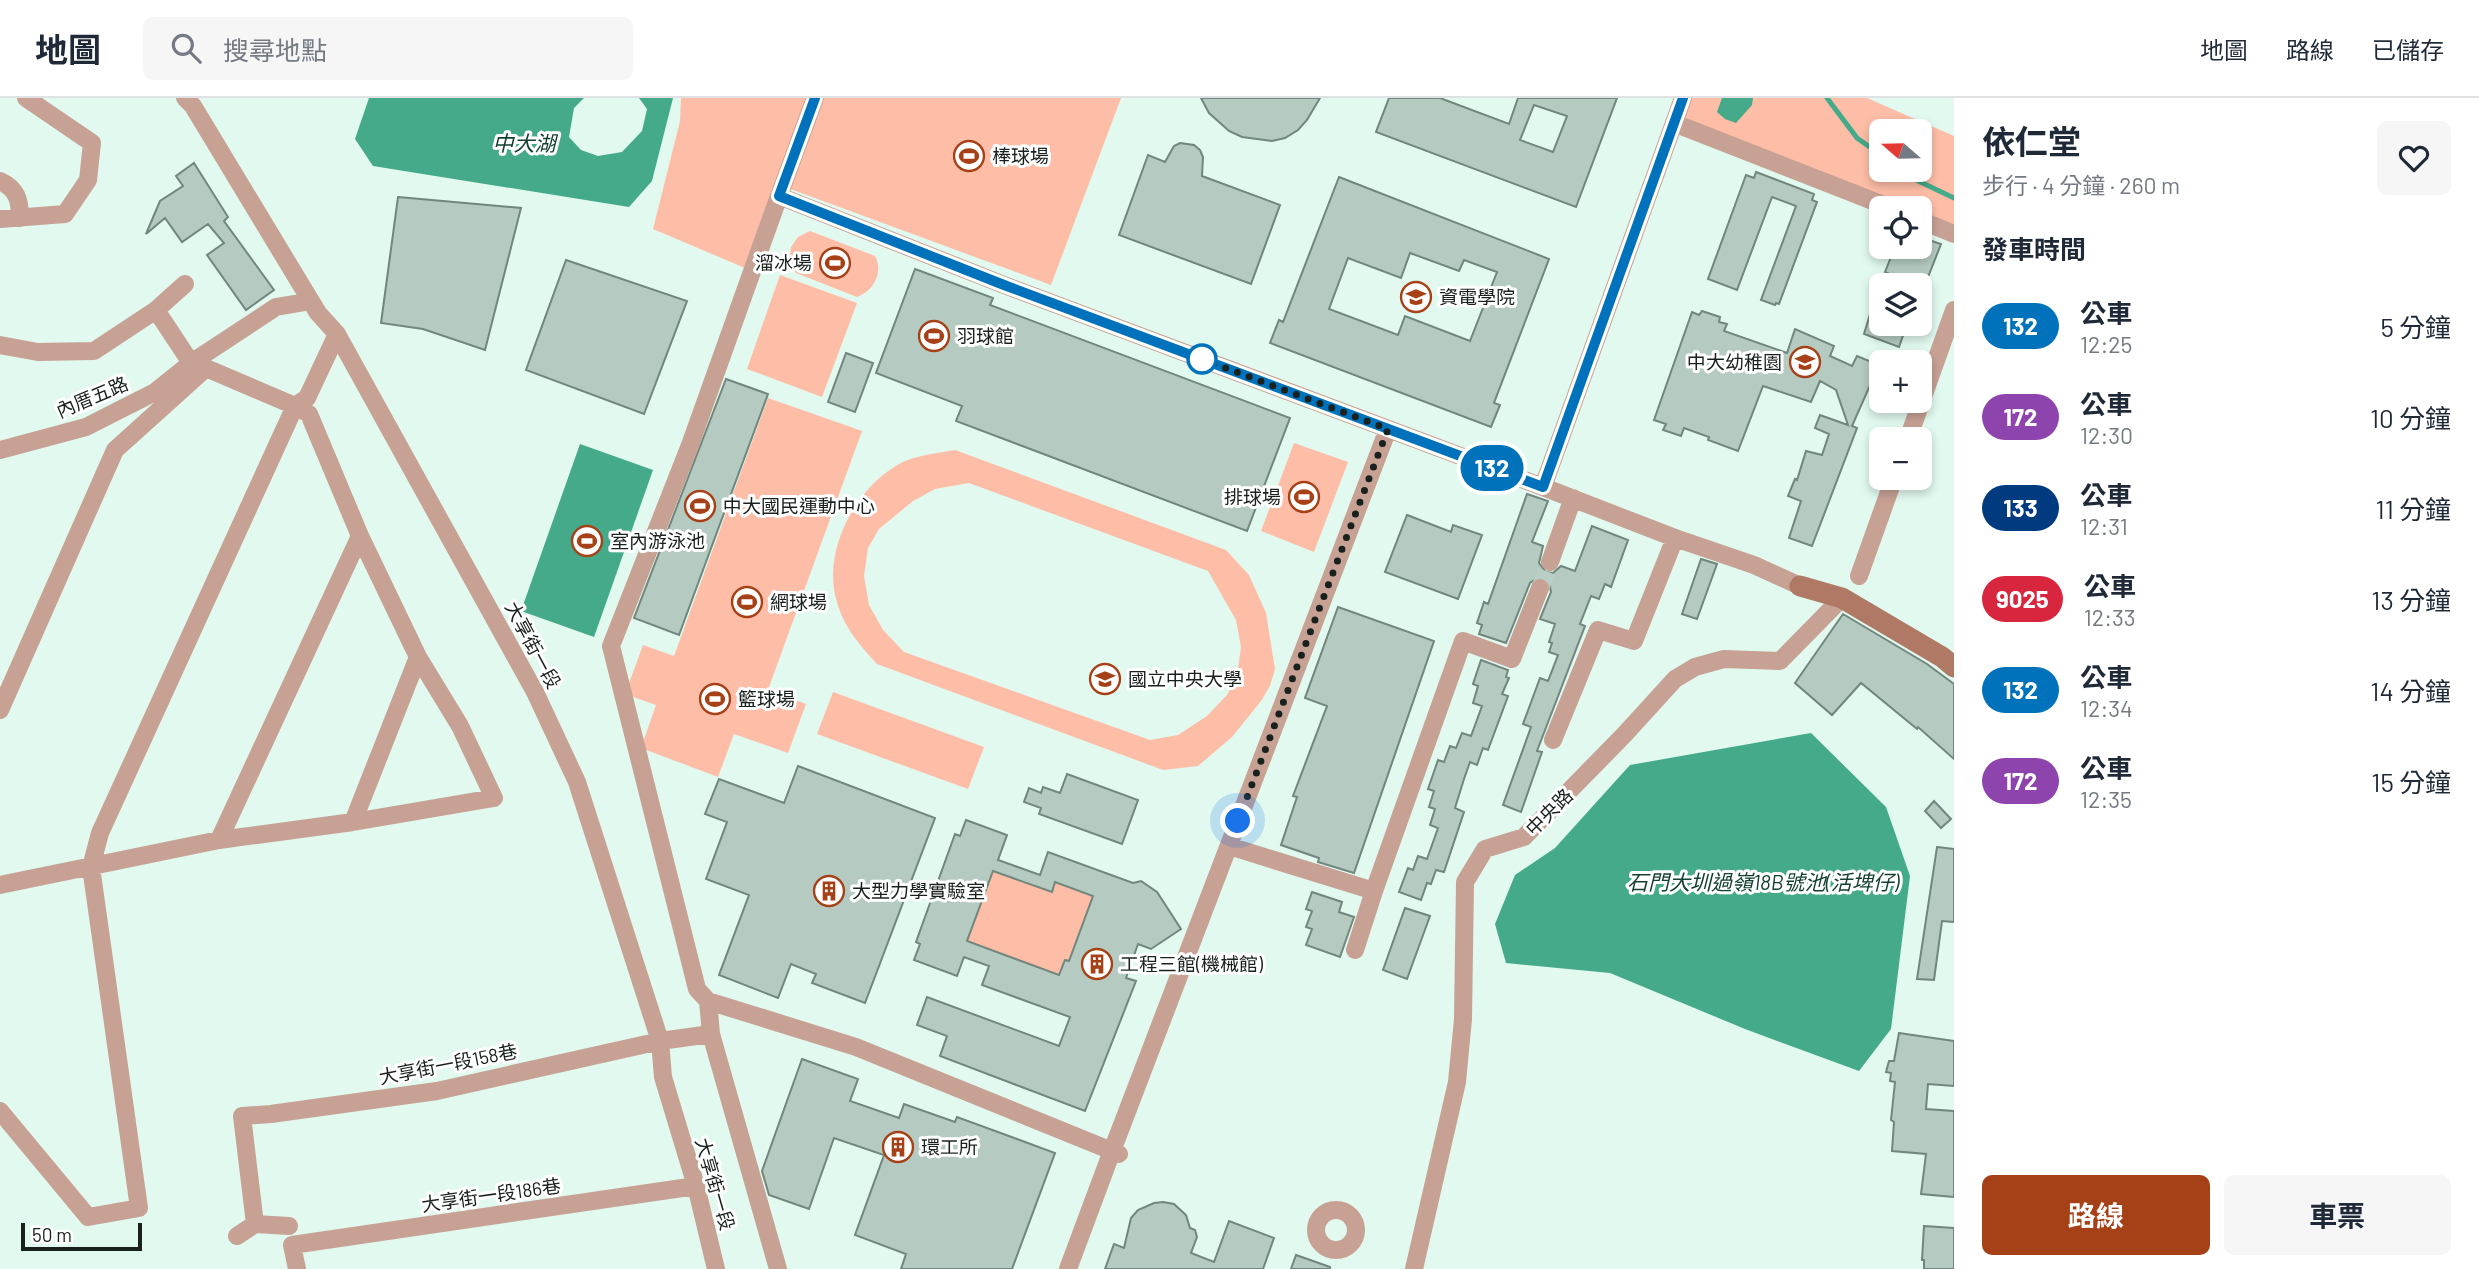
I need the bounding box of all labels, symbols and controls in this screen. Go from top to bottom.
search box [143,17,633,80]
text: 地圖 [35,29,101,69]
icon: search [167,29,205,67]
text: 搜尋地點 [223,34,327,65]
text: 地圖 [2200,35,2248,64]
text: 路線 [2286,35,2334,64]
text: 已儲存 [2372,35,2444,64]
north arrow [1869,119,1932,182]
map controls [1869,119,1932,490]
text: 依仁堂 [1982,121,2081,161]
button: heart [2377,121,2451,195]
water label: 中大湖 [493,130,558,155]
sports icon: 棒球場 [952,139,986,173]
place label: 棒球場 [992,144,1049,167]
text: 步行 · 4 分鐘 · 260 m [1982,171,2180,199]
button: locate [1869,196,1932,259]
text: 發車時間 [1982,233,2086,264]
sports icon: 溜冰場 [818,246,852,280]
place label: 溜冰場 [755,251,812,274]
button: layers [1869,273,1932,336]
school or university icon: 資電學院 [1399,280,1433,314]
place label: 資電學院 [1439,285,1515,308]
text: 公車 [2080,297,2132,328]
text: 132 [2003,311,2038,340]
text: 5 分鐘 [2380,311,2451,342]
sports icon: 羽球館 [917,319,951,353]
place label: 羽球館 [957,324,1014,347]
text: 12:25 [2080,330,2132,358]
unlabelled marker [1187,344,1217,374]
school or university icon: 中大幼稚園 [1788,345,1822,379]
place label: 中大幼稚園 [1687,350,1782,373]
button: + [1869,350,1932,413]
street label: 內厝五路 [52,371,131,422]
text: 公車 [2080,388,2132,419]
text: 172 [2004,402,2037,431]
text: 10 分鐘 [2370,402,2451,433]
text: 12:30 [2080,421,2133,449]
button: − [1869,427,1932,490]
line badge: 132 [1452,445,1532,491]
text: 132 [1475,453,1509,482]
text: 公車 [2080,479,2132,510]
sports icon: 排球場 [1287,480,1321,514]
place label: 排球場 [1224,485,1281,508]
sports icon: 中大國民運動中心 [683,489,717,523]
text: 133 [2003,493,2038,522]
text: 11 分鐘 [2376,493,2451,524]
place label: 中大國民運動中心 [723,494,875,517]
text: 12:31 [2080,512,2128,540]
sports icon: 室內游泳池 [570,524,604,558]
place label: 室內游泳池 [610,529,705,552]
text: 公車 [2084,570,2136,601]
text: 9025 [1996,584,2049,613]
text: 13 分鐘 [2371,584,2451,615]
sports icon: 網球場 [730,585,764,619]
place label: 網球場 [770,590,827,613]
street label: 大享街一段 [501,597,566,692]
text: 12:33 [2084,603,2136,631]
text: 公車 [2080,661,2132,692]
school or university icon: 國立中央大學 [1088,662,1122,696]
place label: 國立中央大學 [1128,667,1242,690]
text: 132 [2003,675,2038,704]
text: 14 分鐘 [2370,675,2451,706]
sports icon: 籃球場 [698,682,732,716]
place label: 籃球場 [738,687,795,710]
text: 12:34 [2080,694,2133,722]
text: 公車 [2080,752,2132,783]
text: 172 [2004,766,2037,795]
text: 15 分鐘 [2371,766,2451,797]
street label: 中央路 [1520,783,1577,840]
text: 12:35 [2080,785,2132,813]
your location [1220,803,1255,838]
water label: 石門大圳過嶺18B號池(活埤仔) [1627,869,1900,894]
building icon: 大型力學實驗室 [812,874,846,908]
place label: 大型力學實驗室 [852,879,985,902]
building icon: 工程三館(機械館) [1080,947,1114,981]
place label: 工程三館(機械館) [1120,952,1264,975]
street label: 大享街一段158巷 [377,1039,519,1088]
building icon: 環工所 [881,1130,915,1164]
street label: 大享街一段 [691,1135,740,1233]
place label: 環工所 [921,1135,978,1158]
street label: 大享街一段186巷 [420,1173,562,1216]
button: 路線 [1982,1175,2210,1255]
button: 車票 [2224,1175,2451,1255]
scale bar [21,1220,142,1252]
text: 50 m [32,1223,72,1246]

